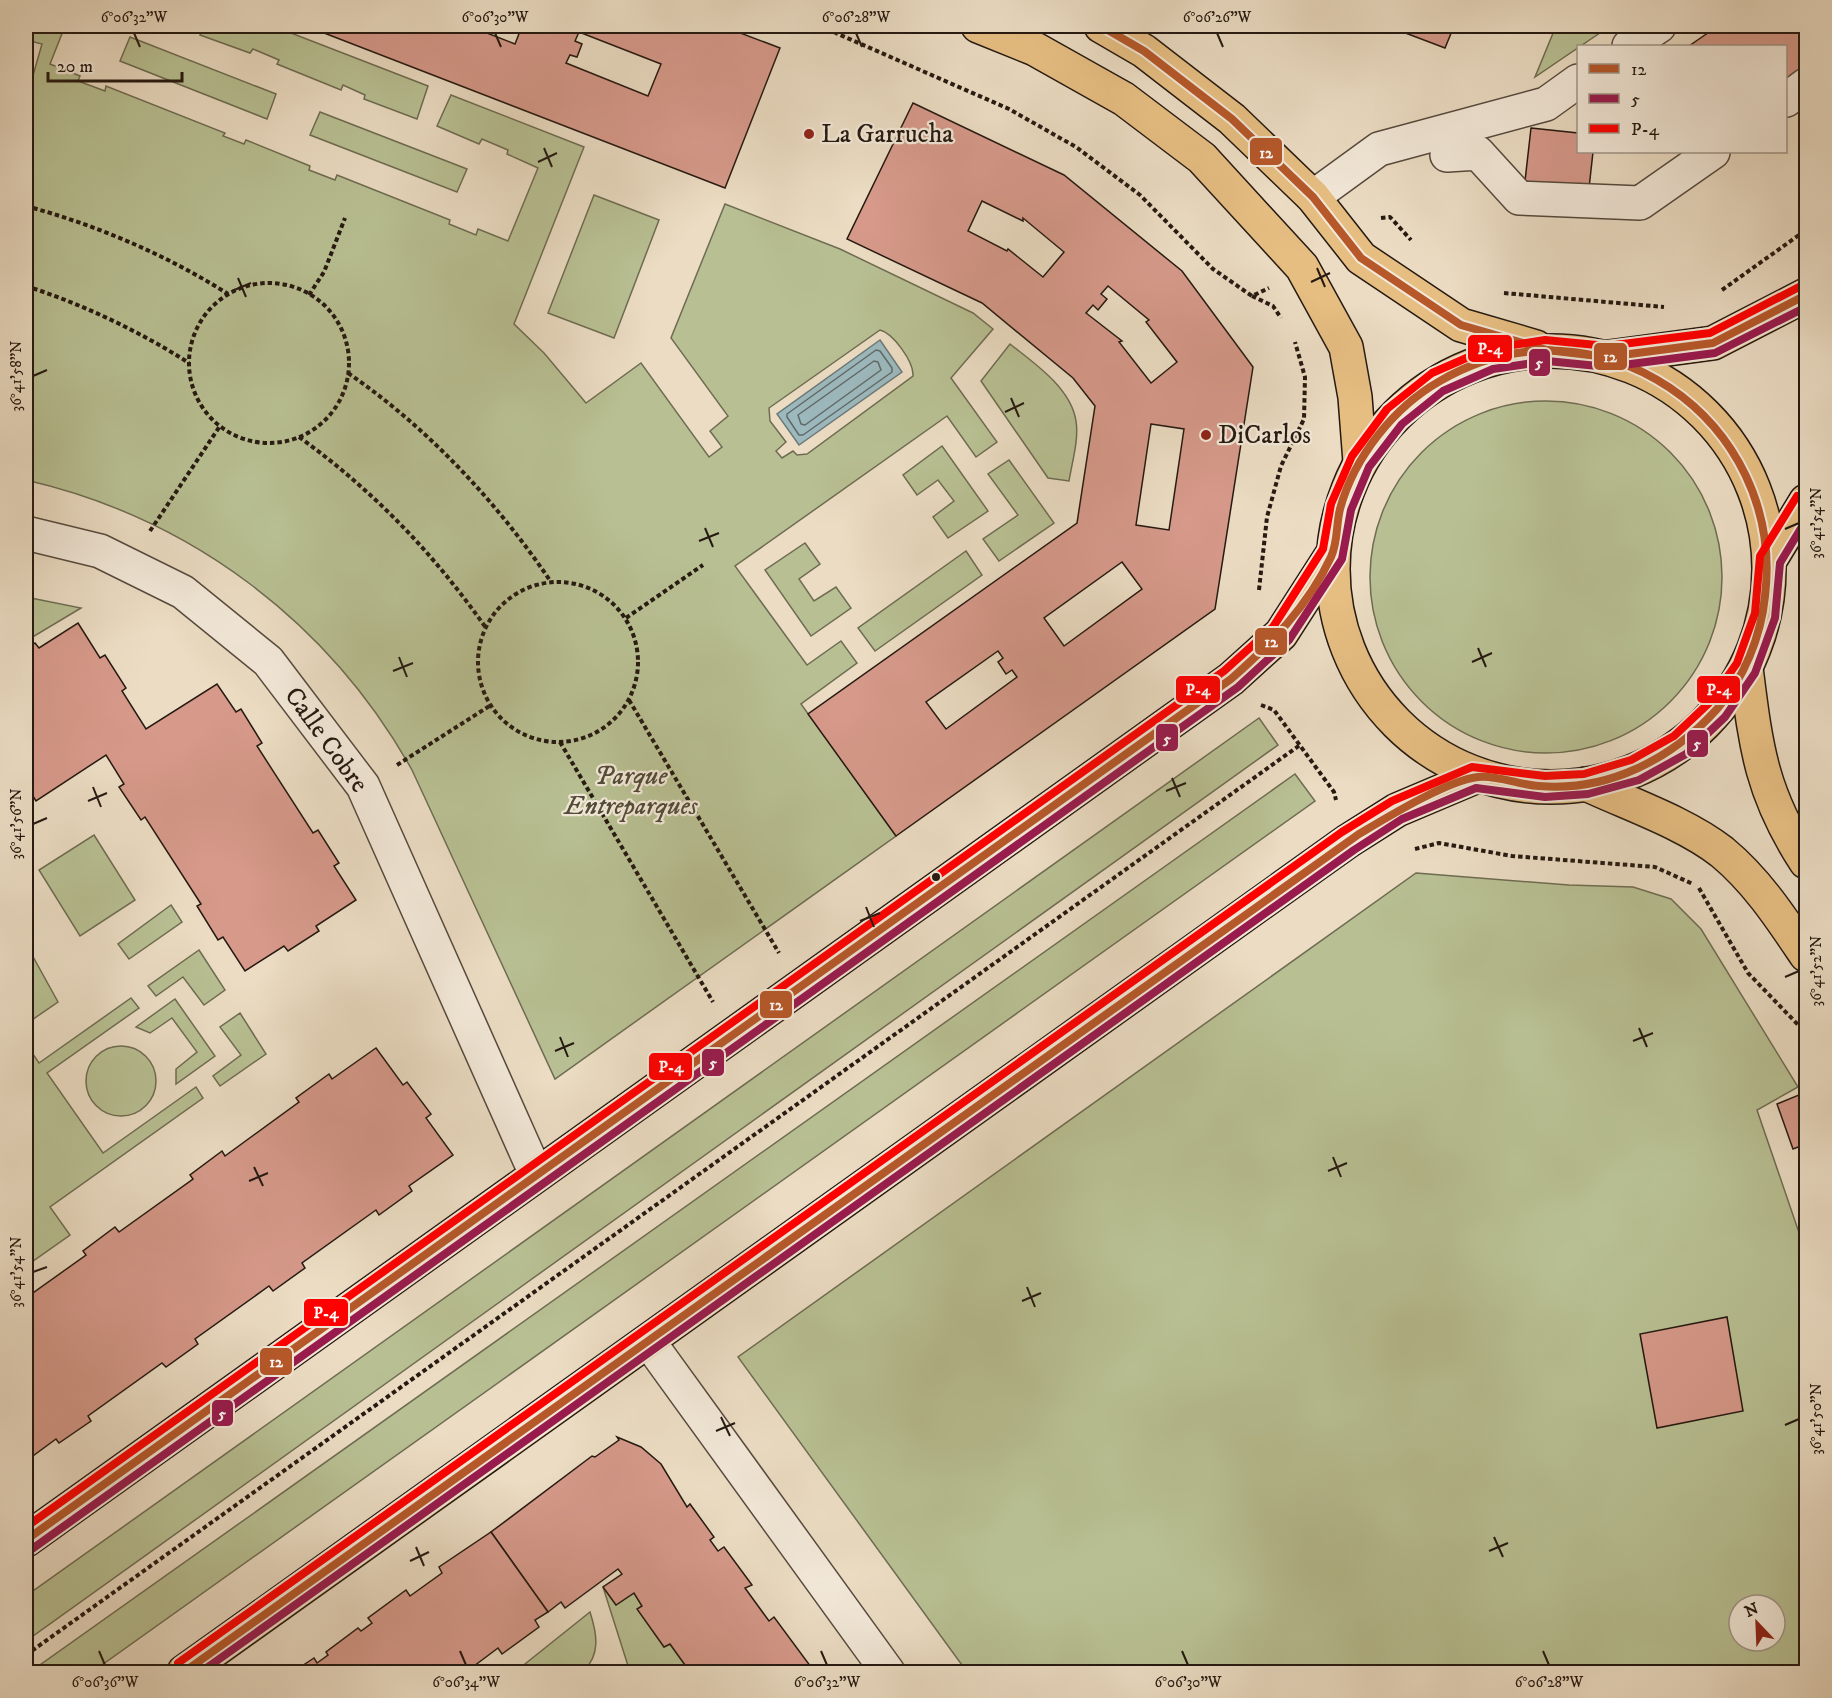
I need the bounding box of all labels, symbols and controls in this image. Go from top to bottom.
text: 6°06'32"W [101,8,168,27]
text: 6°06'30"W [461,8,529,27]
text: 6°06'28"W [822,8,890,27]
text: 6°06'26"W [1183,8,1252,27]
scale bar [48,45,182,83]
legend [1577,45,1787,153]
text: 20 m [57,56,93,78]
text: 12 [1631,59,1647,81]
text: 5 [1631,89,1640,111]
place label: La Garrucha [821,118,953,151]
text: P-4 [1631,119,1660,141]
marker: La Garrucha [802,127,816,141]
line badge: 12 [1249,137,1283,166]
text: 12 [1259,143,1274,163]
line badge: P-4 [1467,334,1513,363]
text: P-4 [1478,339,1503,359]
text: 36°41'58"N [7,341,26,411]
line badge: 12 [1593,342,1628,371]
text: 12 [1603,347,1618,367]
line badge: 5 [1528,348,1551,377]
text: 5 [1534,353,1543,373]
place label: DiCarlos [1218,419,1311,452]
marker: DiCarlos [1199,428,1213,442]
text: 36°41'54"N [1807,487,1826,559]
line badge: 12 [1254,627,1288,656]
text: 12 [1264,632,1279,652]
line badge: P-4 [1175,675,1221,704]
line badge: P-4 [1696,675,1741,704]
text: P-4 [1186,680,1211,700]
text: P-4 [1707,680,1732,700]
street label: Calle Cobre [277,681,375,799]
line badge: 5 [1155,723,1179,752]
text: 5 [1162,729,1171,749]
line badge: 5 [1686,729,1709,758]
text: 5 [1692,734,1701,754]
park label: Parque Entreparques [563,760,699,823]
text: 36°41'56"N [7,788,26,860]
unlabelled marker [930,871,942,883]
text: 36°41'52"N [1807,936,1826,1006]
line badge: 12 [759,990,793,1019]
text: 12 [769,995,784,1015]
line badge: 5 [701,1048,725,1077]
line badge: P-4 [648,1052,693,1081]
text: 5 [708,1053,717,1073]
text: P-4 [659,1057,684,1077]
text: 36°41'54"N [7,1236,26,1308]
line badge: P-4 [303,1298,349,1327]
text: P-4 [314,1303,339,1323]
line badge: 12 [259,1347,293,1376]
text: 12 [269,1352,284,1372]
text: 36°41'50"N [1807,1383,1826,1455]
line badge: 5 [211,1399,234,1427]
text: 5 [217,1404,226,1424]
north arrow [1727,1593,1787,1653]
text: N [1742,1598,1761,1622]
text: 6°06'36"W [72,1673,139,1692]
text: 6°06'34"W [432,1673,500,1692]
text: 6°06'32"W [794,1673,861,1692]
text: 6°06'30"W [1154,1673,1222,1692]
text: 6°06'28"W [1515,1673,1583,1692]

